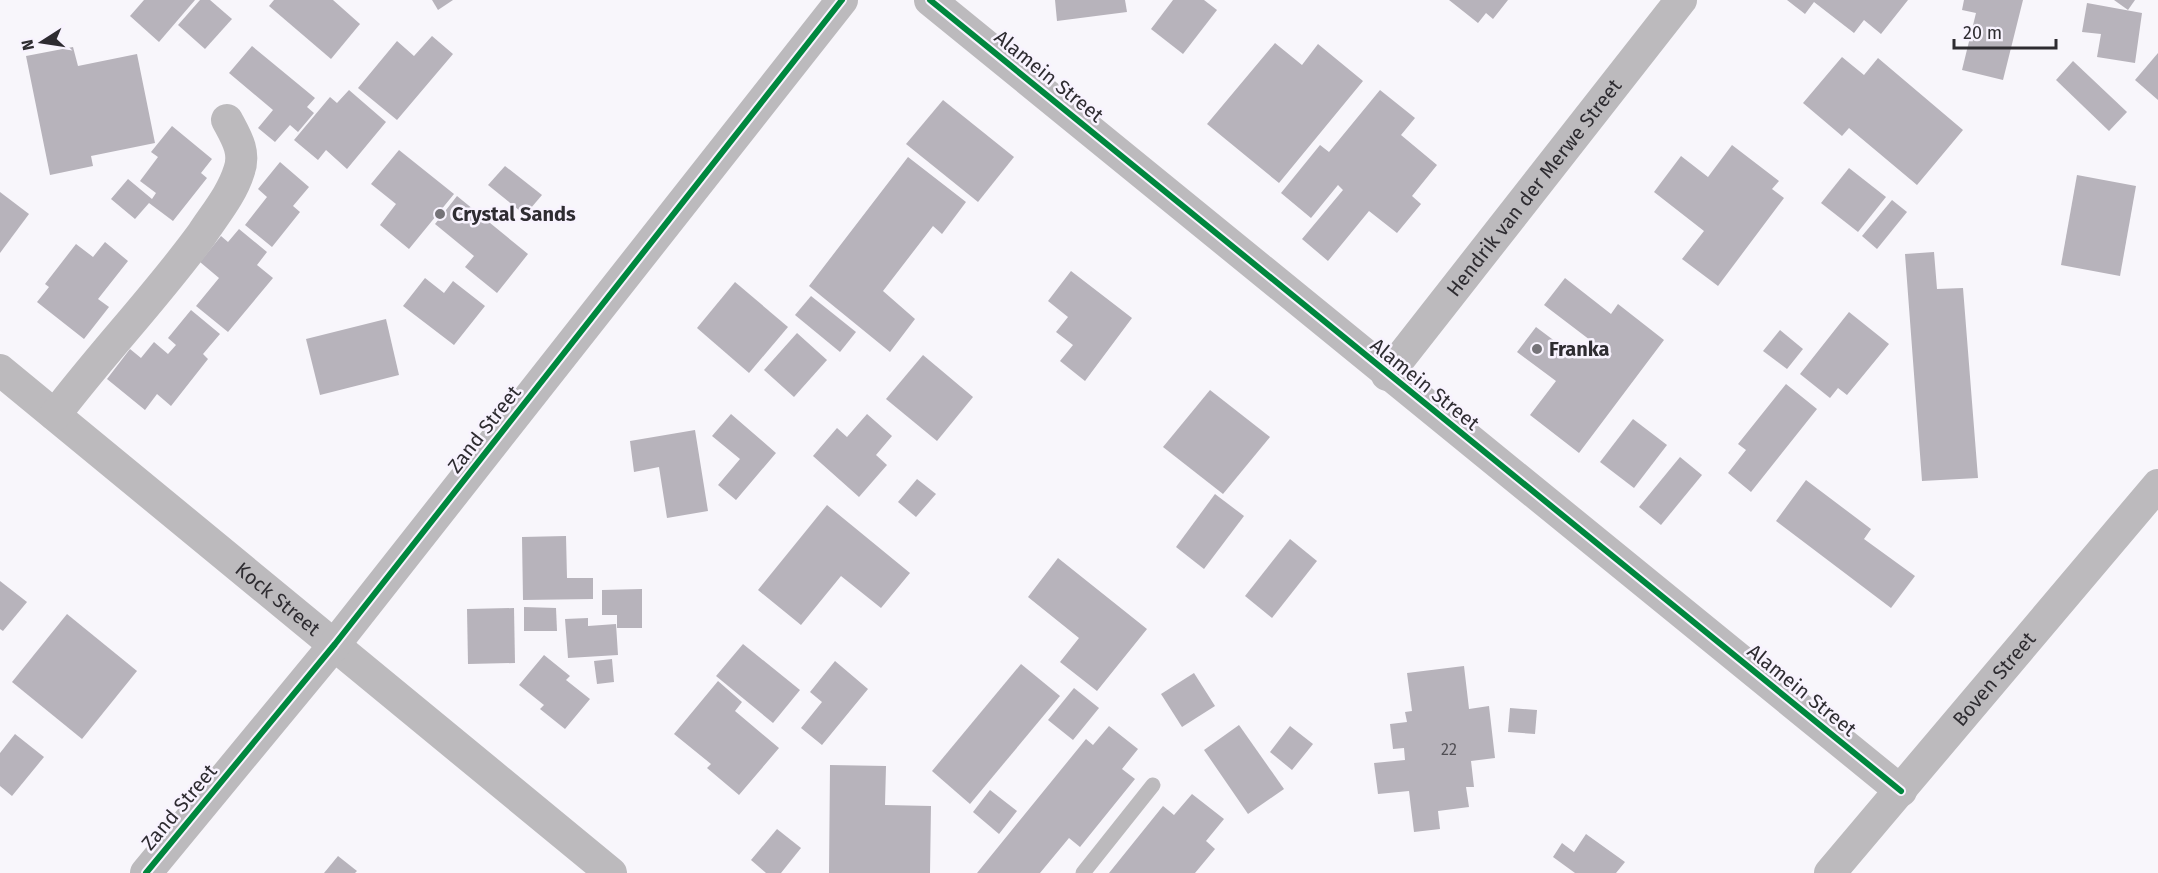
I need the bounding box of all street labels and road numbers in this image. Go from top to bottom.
street label: Alamein Street [990,25,1109,128]
street label: Hendrik van der Merwe Street [1441,74,1627,301]
street label: Alamein Street [1366,333,1485,436]
street label: Zand Street [442,380,526,477]
street label: Kock Street [231,557,326,641]
street label: Boven Street [1947,626,2041,731]
street label: Alamein Street [1743,639,1862,742]
street label: Zand Street [136,759,222,855]

